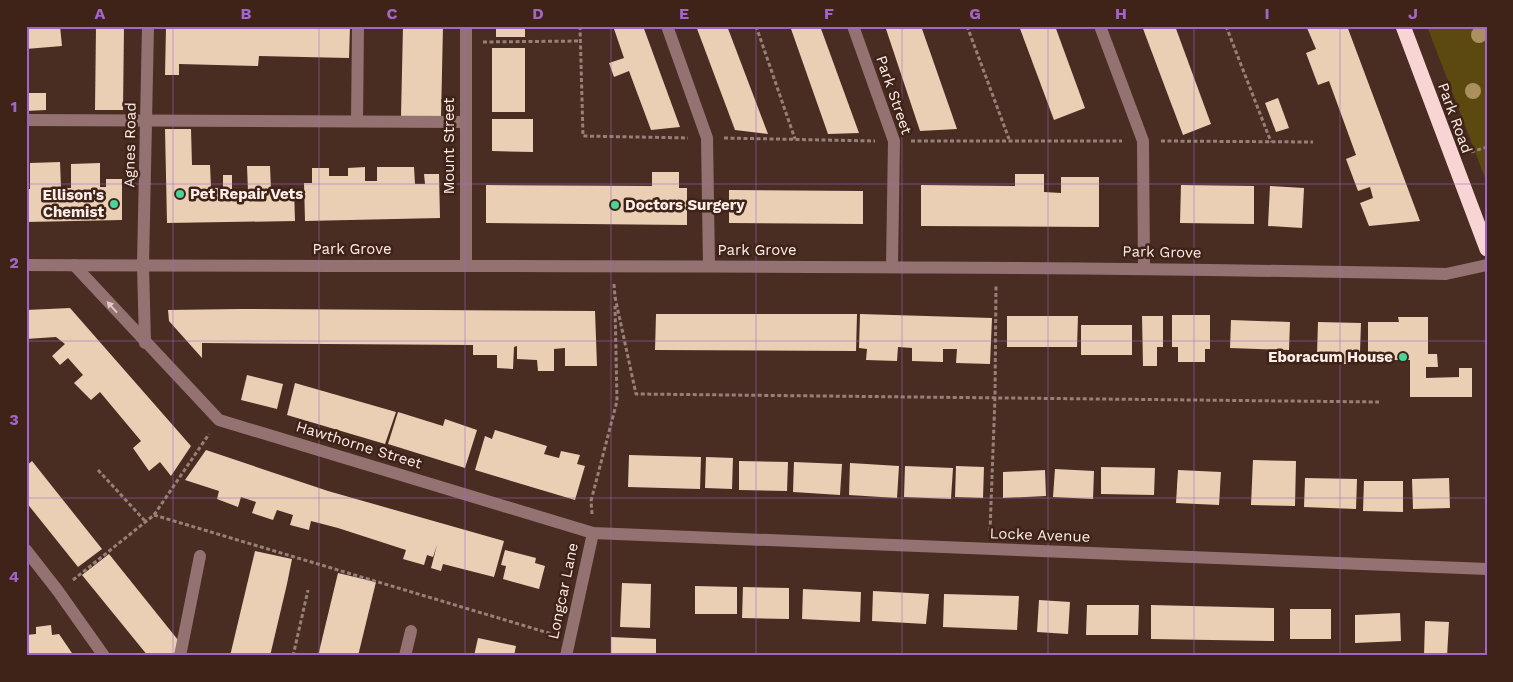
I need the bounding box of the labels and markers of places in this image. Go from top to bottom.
place label: Pet Repair Vets [190,185,303,203]
place label: Ellison's Chemist [43,186,104,221]
marker: Pet Repair Vets [174,188,186,200]
place label: Doctors Surgery [625,196,745,214]
marker: Ellison's Chemist [108,198,120,210]
marker: Doctors Surgery [609,199,621,211]
place label: Eboracum House [1268,348,1393,366]
marker: Eboracum House [1397,351,1409,363]

